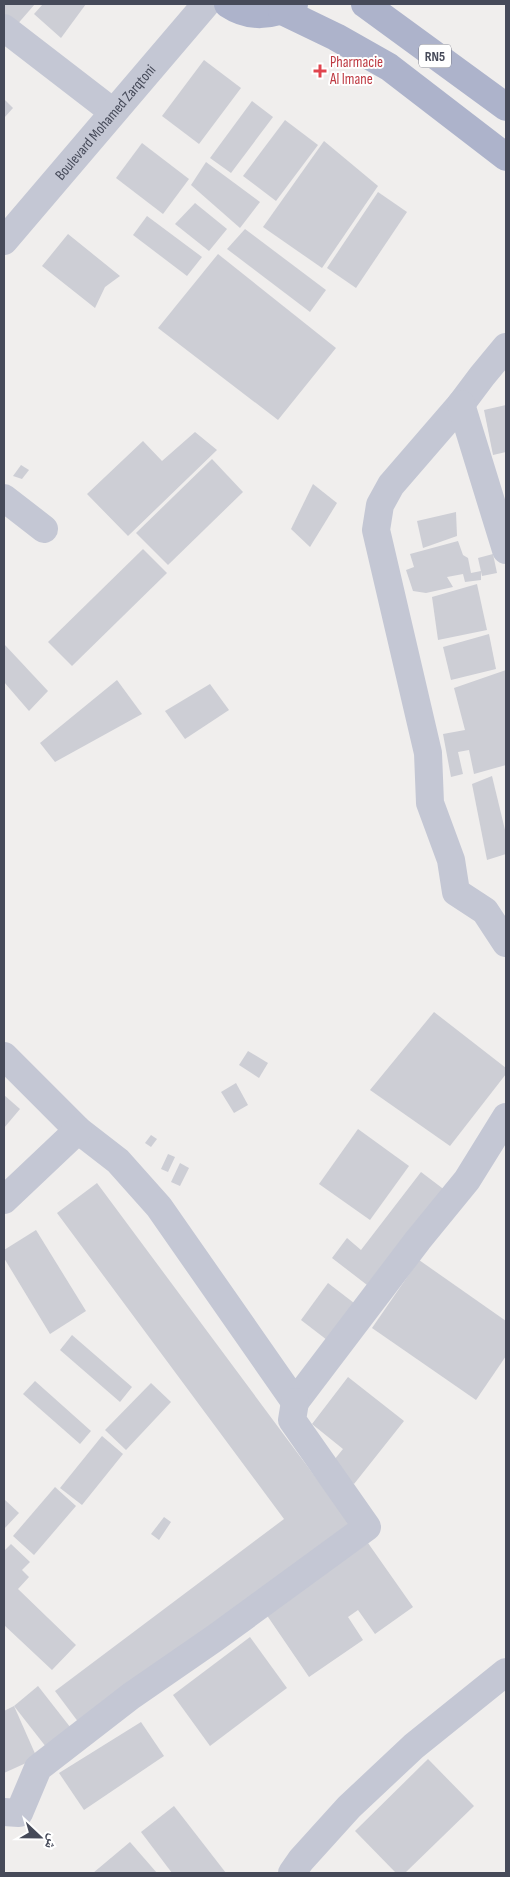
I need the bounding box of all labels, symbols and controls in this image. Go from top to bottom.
road number: RN5 [419,44,451,68]
place label: Pharmacie Al Imane [329,53,383,89]
street label: Boulevard Mohamed Zarqtoni [51,60,160,184]
marker: Pharmacie Al Imane [314,65,326,77]
north arrow [15,1812,65,1862]
text: ش [41,1832,62,1852]

